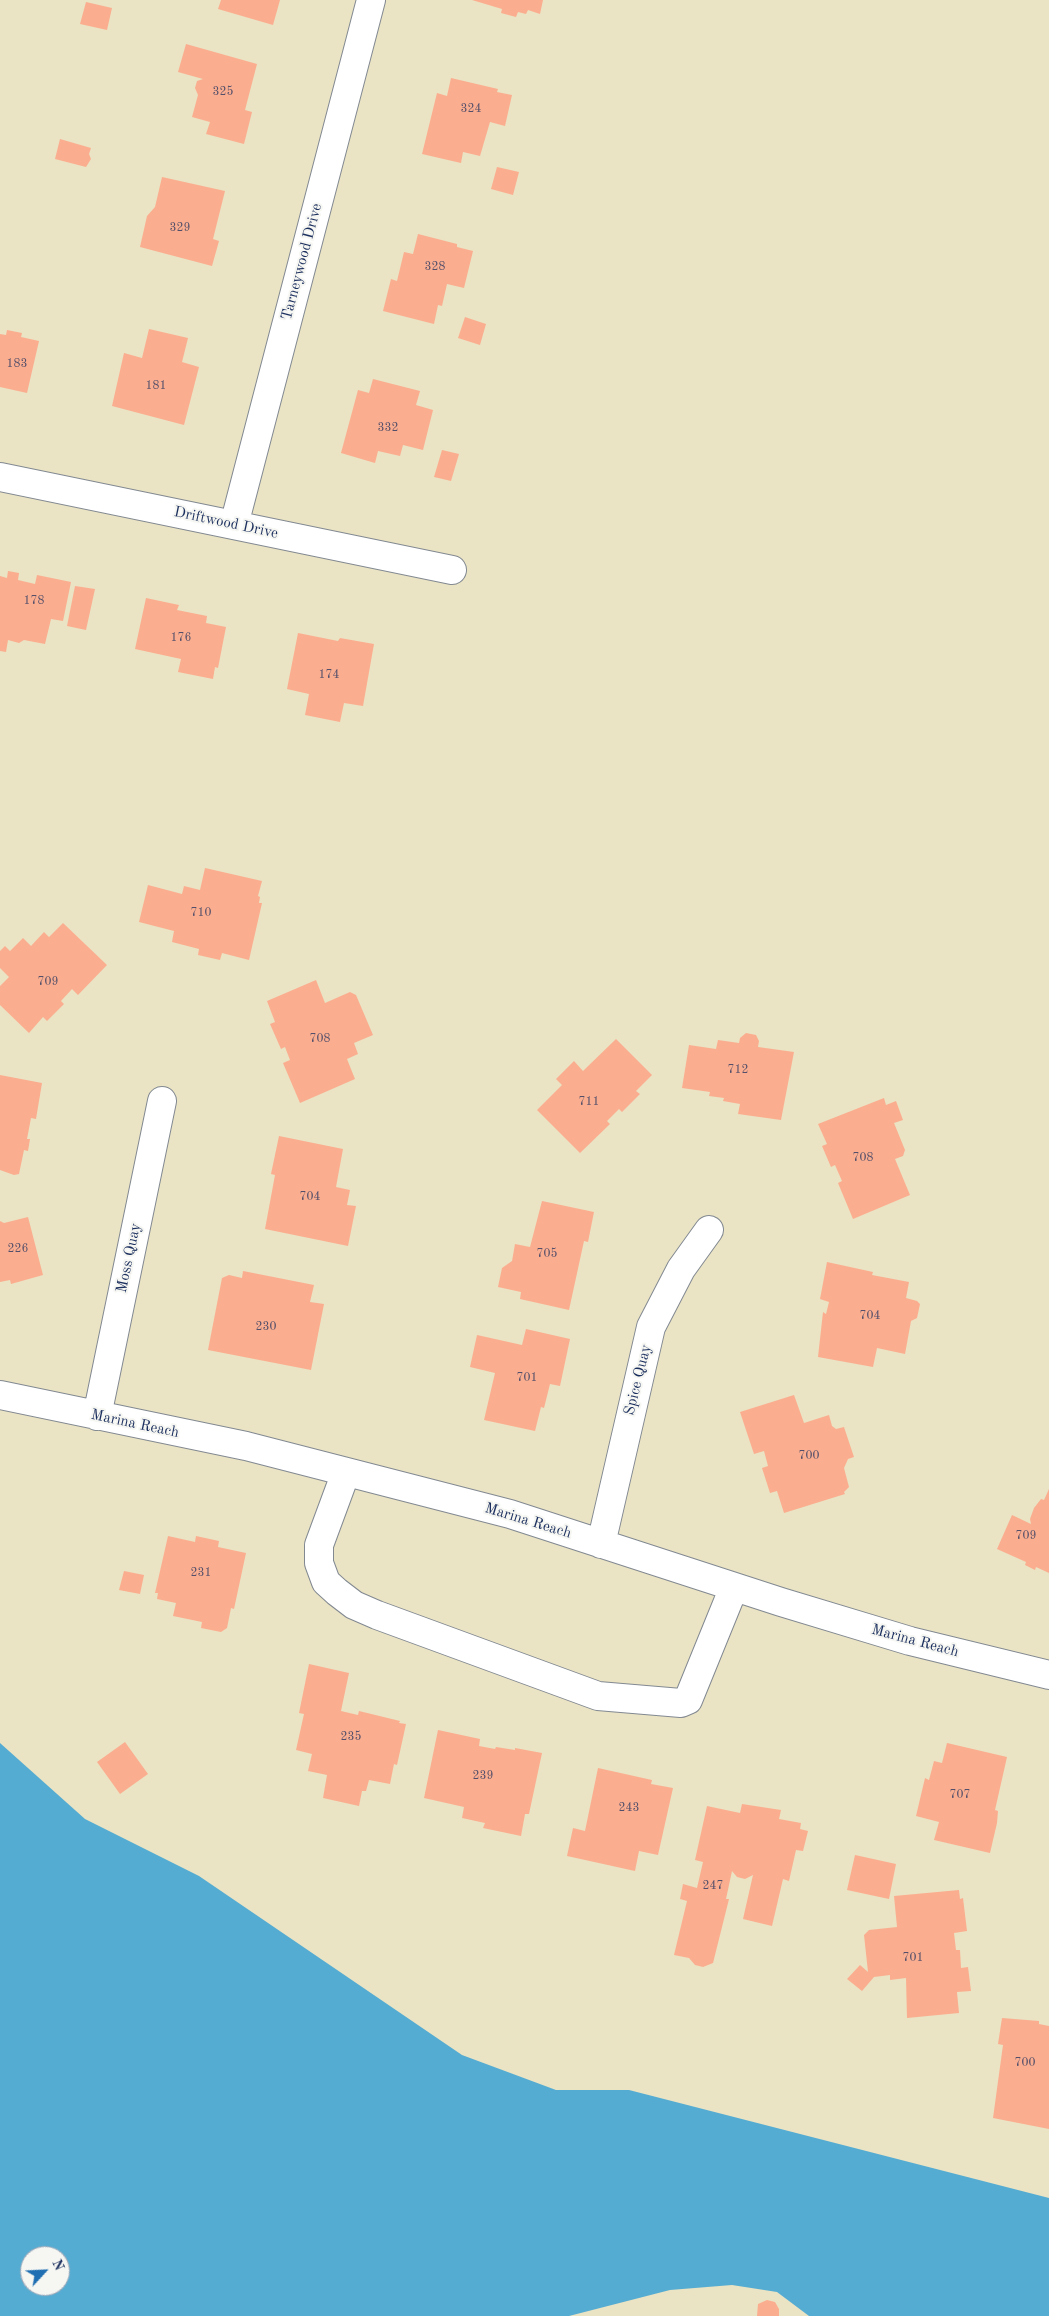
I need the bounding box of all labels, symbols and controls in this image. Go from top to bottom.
house number: 325 [213,85,233,99]
house number: 324 [461,102,481,116]
street label: Tarneywood Drive [278,202,326,322]
house number: 329 [170,221,190,235]
house number: 328 [425,260,445,274]
house number: 183 [7,357,27,371]
house number: 181 [146,379,166,393]
house number: 332 [378,421,398,435]
street label: Driftwood Drive [172,503,280,543]
house number: 178 [24,594,44,608]
house number: 176 [171,631,191,645]
house number: 174 [319,668,339,682]
house number: 710 [191,906,211,920]
house number: 709 [38,975,58,989]
house number: 708 [310,1032,330,1046]
house number: 712 [728,1063,748,1077]
house number: 711 [579,1095,599,1109]
house number: 708 [853,1151,873,1165]
house number: 704 [300,1190,320,1204]
street label: Moss Quay [113,1221,145,1295]
house number: 226 [8,1242,28,1256]
house number: 705 [537,1247,557,1261]
house number: 704 [860,1309,880,1323]
house number: 230 [256,1320,276,1334]
street label: Spice Quay [621,1343,655,1417]
house number: 701 [517,1371,537,1385]
street label: Marina Reach [89,1406,181,1442]
house number: 700 [799,1449,819,1463]
street label: Marina Reach [483,1499,573,1543]
house number: 709 [1016,1529,1036,1543]
house number: 231 [191,1566,211,1580]
street label: Marina Reach [869,1621,961,1661]
house number: 235 [341,1730,361,1744]
house number: 239 [473,1769,493,1783]
house number: 707 [950,1788,970,1802]
house number: 243 [619,1801,639,1815]
house number: 247 [703,1879,723,1893]
house number: 701 [903,1951,923,1965]
house number: 700 [1015,2056,1035,2070]
north arrow [20,2246,70,2296]
text: N [49,2257,66,2273]

